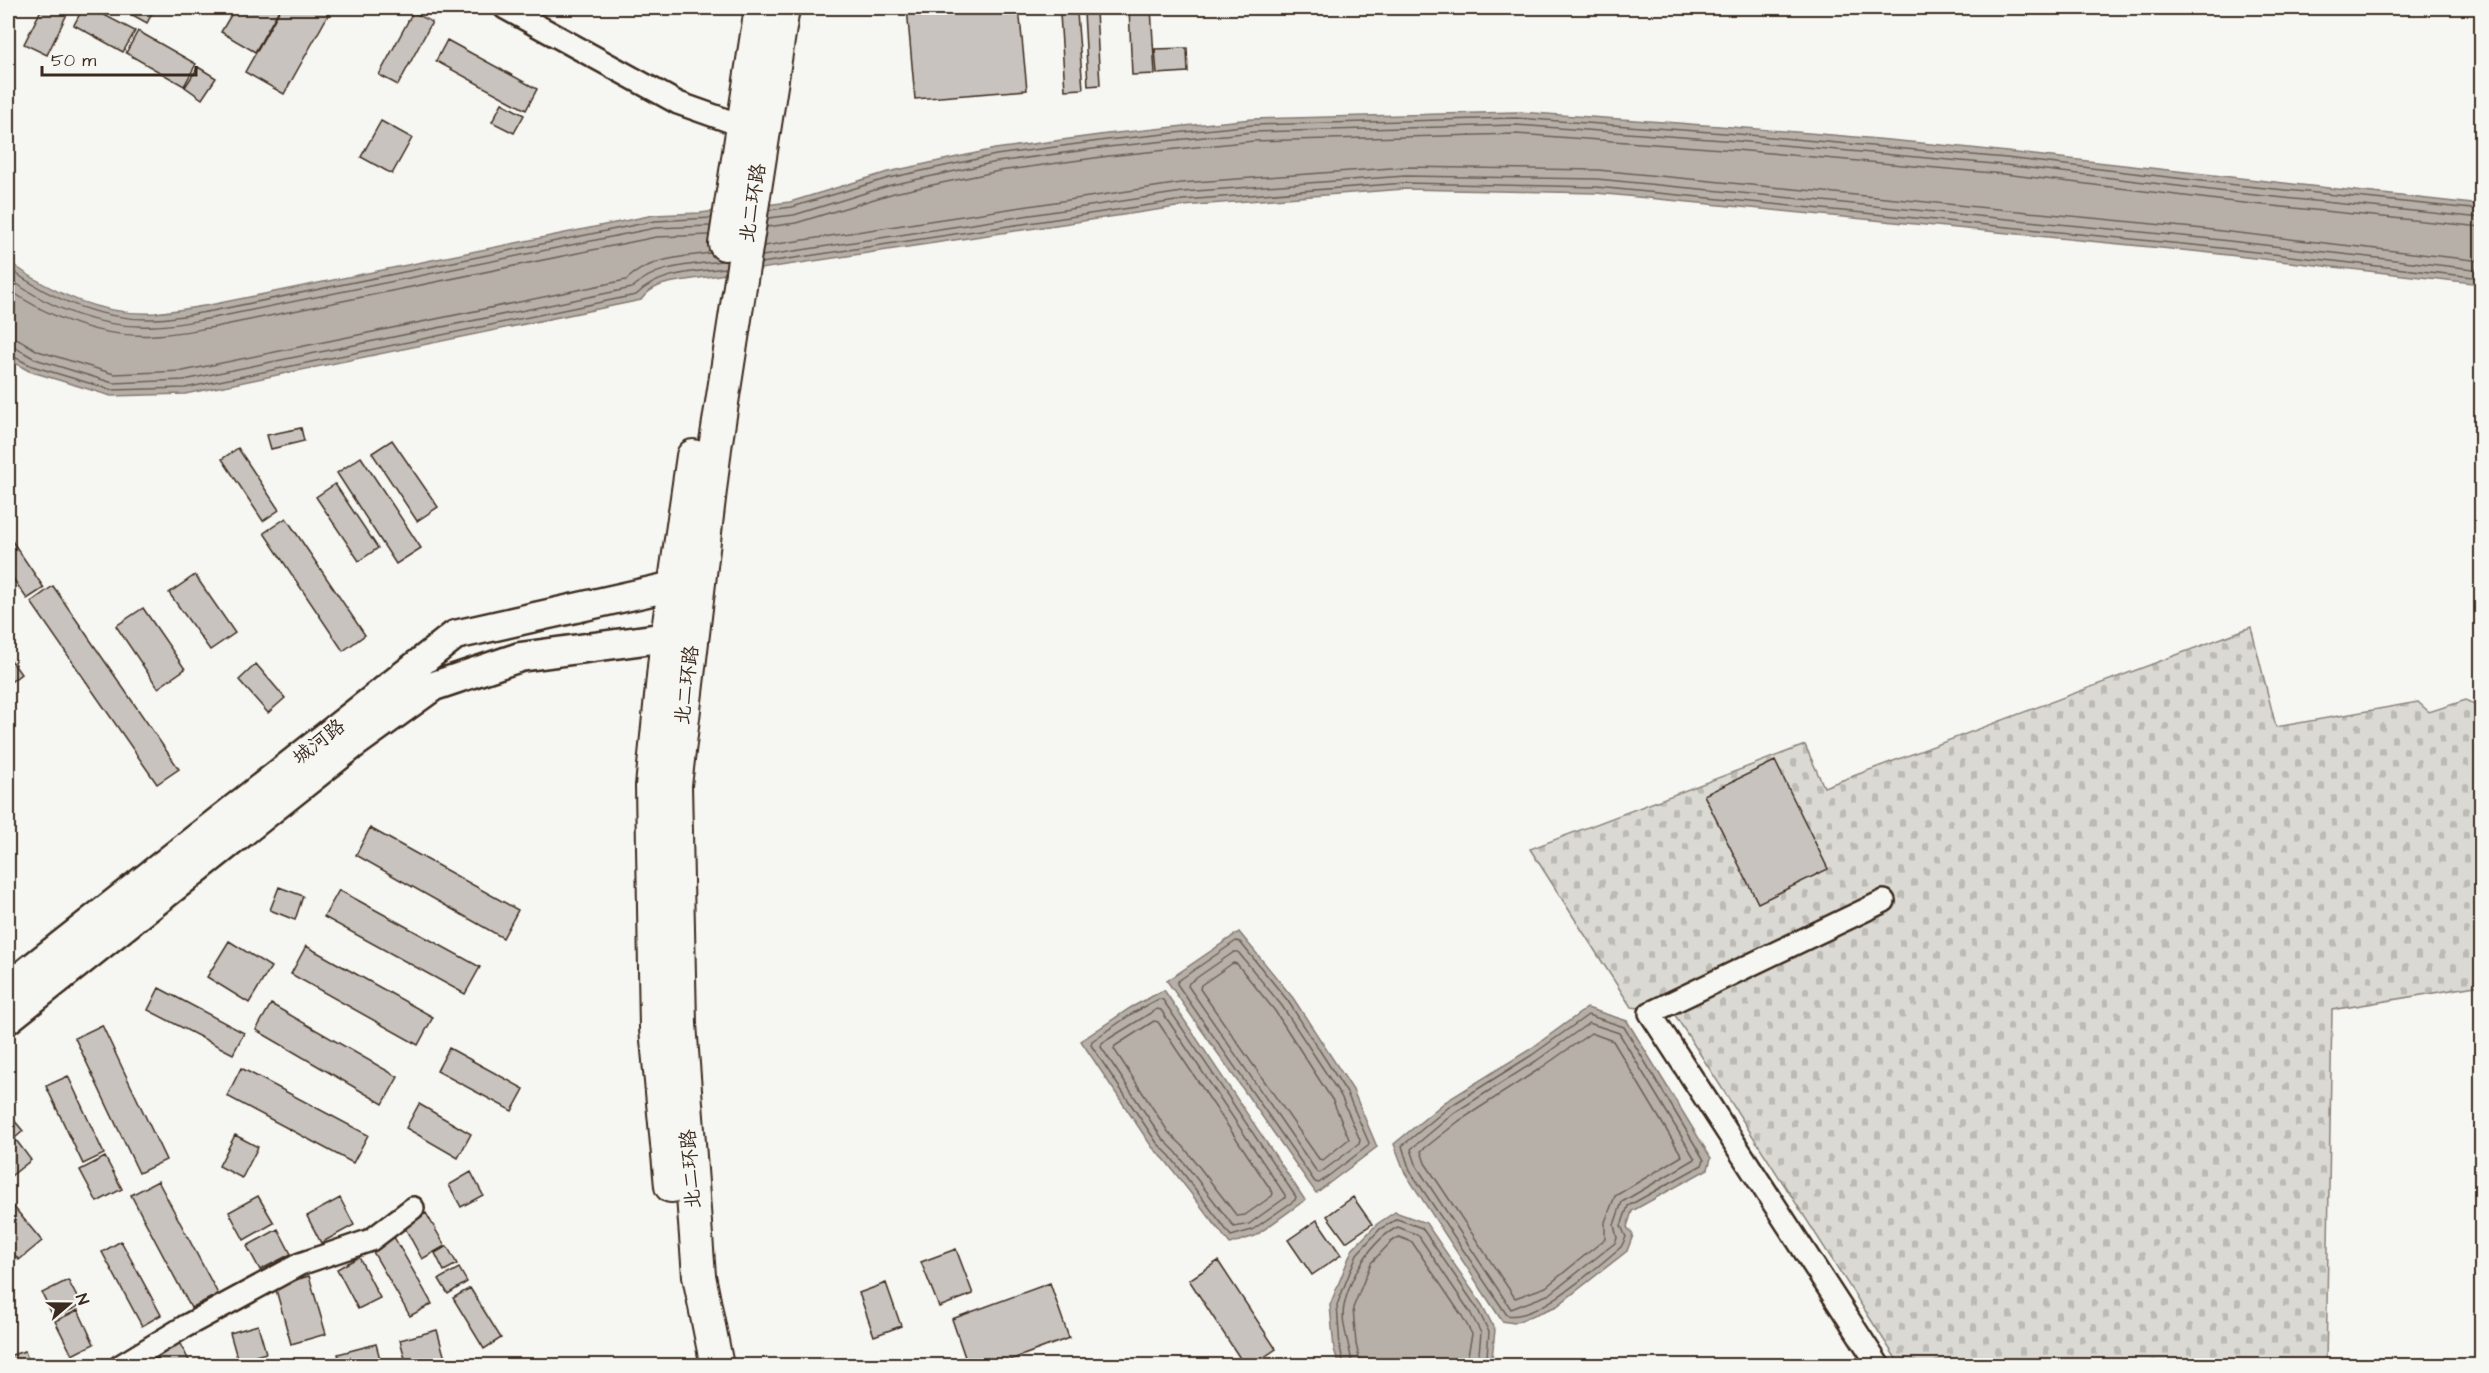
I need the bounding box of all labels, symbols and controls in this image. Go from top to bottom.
scale bar [42,39,196,77]
text: 50 m [51,48,96,73]
street label: 北二环路 [733,160,773,245]
street label: 北二环路 [668,643,706,726]
street label: 城河路 [287,712,352,772]
street label: 北二环路 [674,1127,708,1210]
north arrow [39,1274,99,1334]
text: N [70,1291,94,1308]

